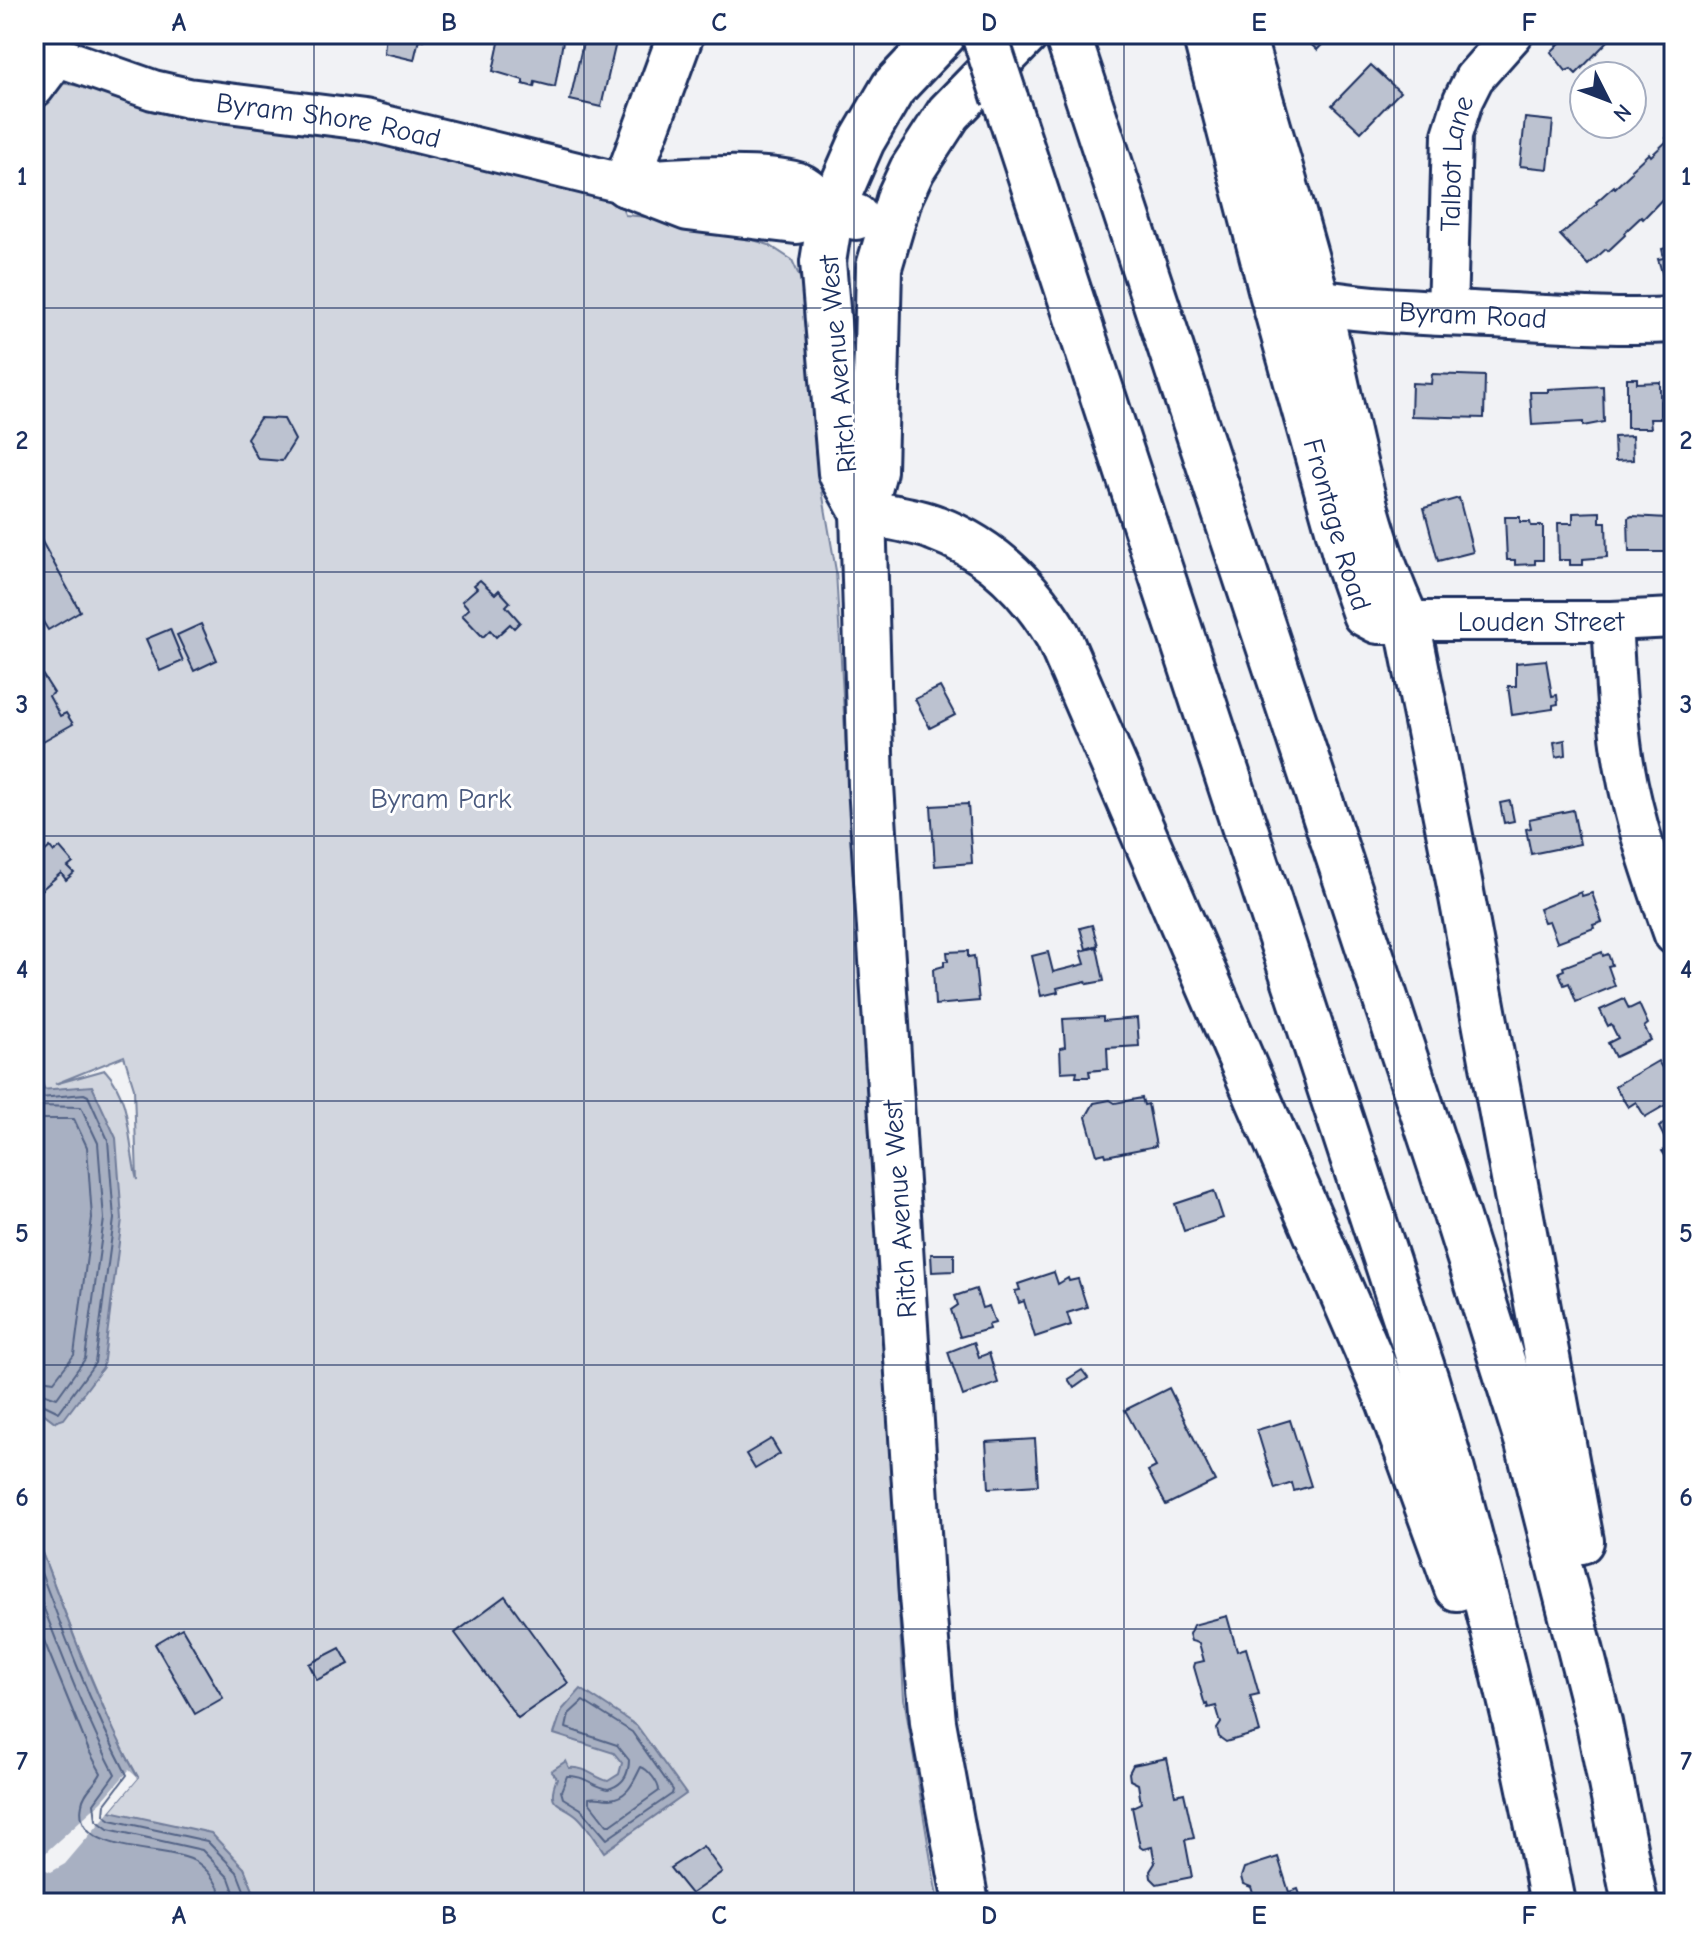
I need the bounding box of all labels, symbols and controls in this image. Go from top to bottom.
text: A [172,8,187,38]
text: B [441,8,457,38]
text: C [711,8,727,38]
text: D [981,8,997,38]
text: E [1251,8,1267,38]
text: F [1521,8,1537,38]
north arrow [1568,60,1648,140]
street label: Byram Shore Road [214,87,444,155]
street label: Talbot Lane [1434,92,1480,232]
text: N [1608,99,1637,127]
text: 1 [17,162,27,192]
text: 1 [1681,162,1691,192]
street label: Ritch Avenue West [812,253,863,474]
street label: Byram Road [1398,296,1548,335]
text: 2 [16,426,28,456]
text: 2 [1680,426,1692,456]
street label: Frontage Road [1297,435,1377,615]
street label: Louden Street [1458,605,1626,638]
text: 3 [16,690,28,720]
text: 3 [1680,690,1692,720]
park label: Byram Park [370,783,512,815]
text: 4 [16,955,28,985]
text: 4 [1680,955,1692,985]
street label: Ritch Avenue West [876,1098,924,1319]
text: 5 [15,1219,29,1249]
text: 5 [1679,1219,1693,1249]
text: 6 [15,1483,29,1513]
text: 6 [1679,1483,1693,1513]
text: 7 [16,1747,28,1777]
text: 7 [1680,1747,1692,1777]
text: A [172,1901,187,1931]
text: B [441,1901,457,1931]
text: C [711,1901,727,1931]
text: D [981,1901,997,1931]
text: E [1251,1901,1267,1931]
text: F [1521,1901,1537,1931]

